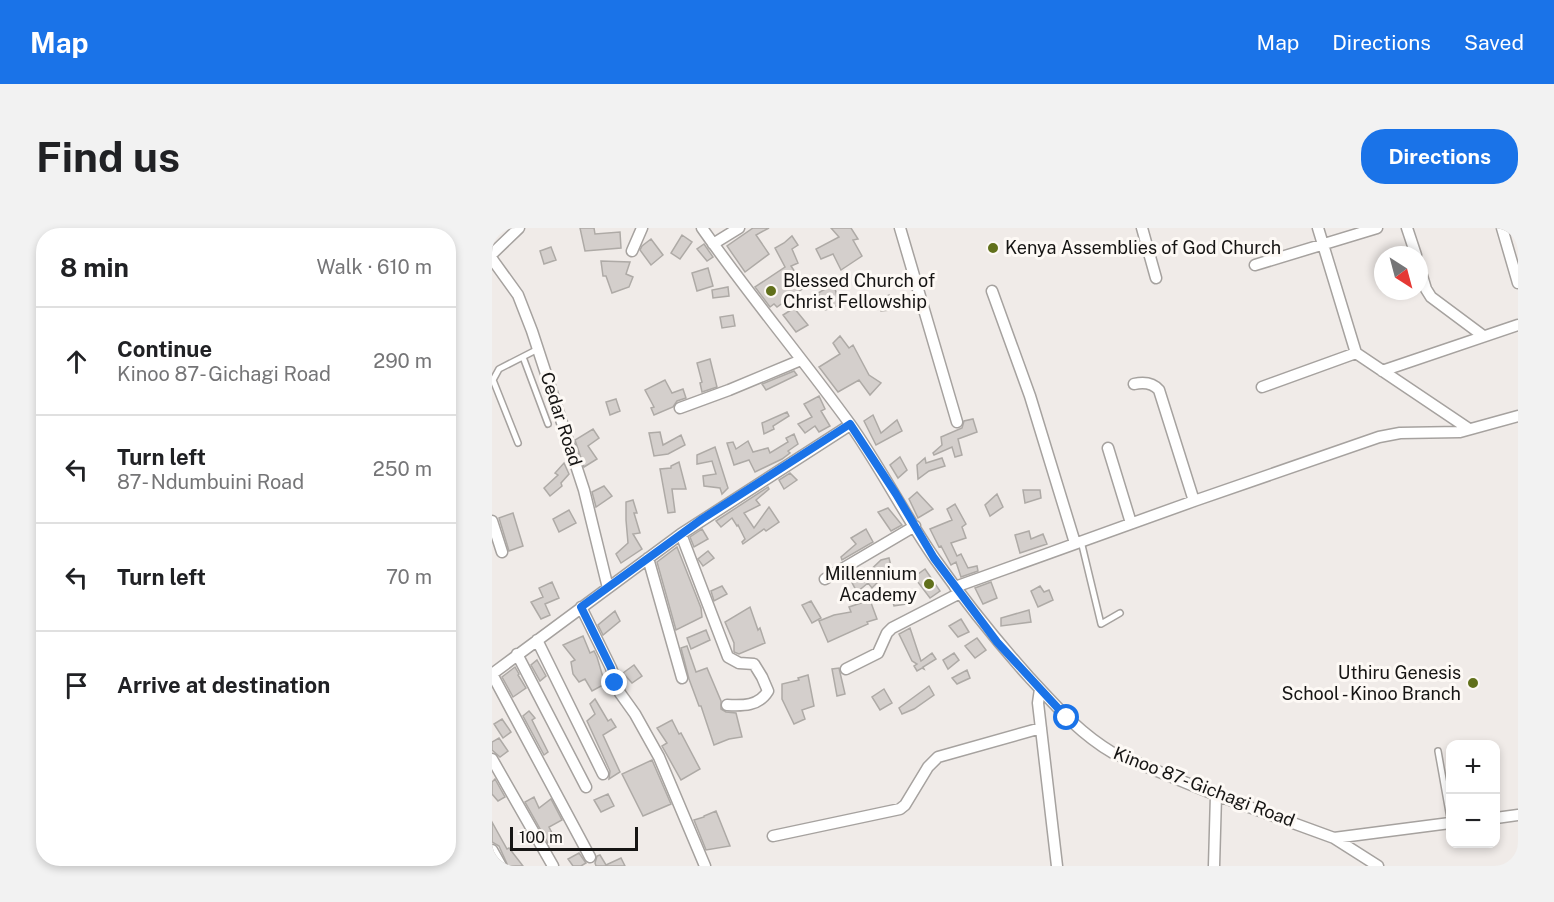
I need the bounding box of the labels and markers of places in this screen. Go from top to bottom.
place label: Kenya Assemblies of God Church [1005,237,1281,258]
marker: Kenya Assemblies of God Church [986,241,1000,255]
place label: Blessed Church of Christ Fellowship [783,270,935,312]
marker: Blessed Church of Christ Fellowship [764,284,778,298]
place label: Millennium Academy [825,563,917,605]
marker: Millennium Academy [922,577,936,591]
place label: Uthiru Genesis School - Kinoo Branch [1281,662,1461,704]
marker: Uthiru Genesis School - Kinoo Branch [1466,676,1480,690]

